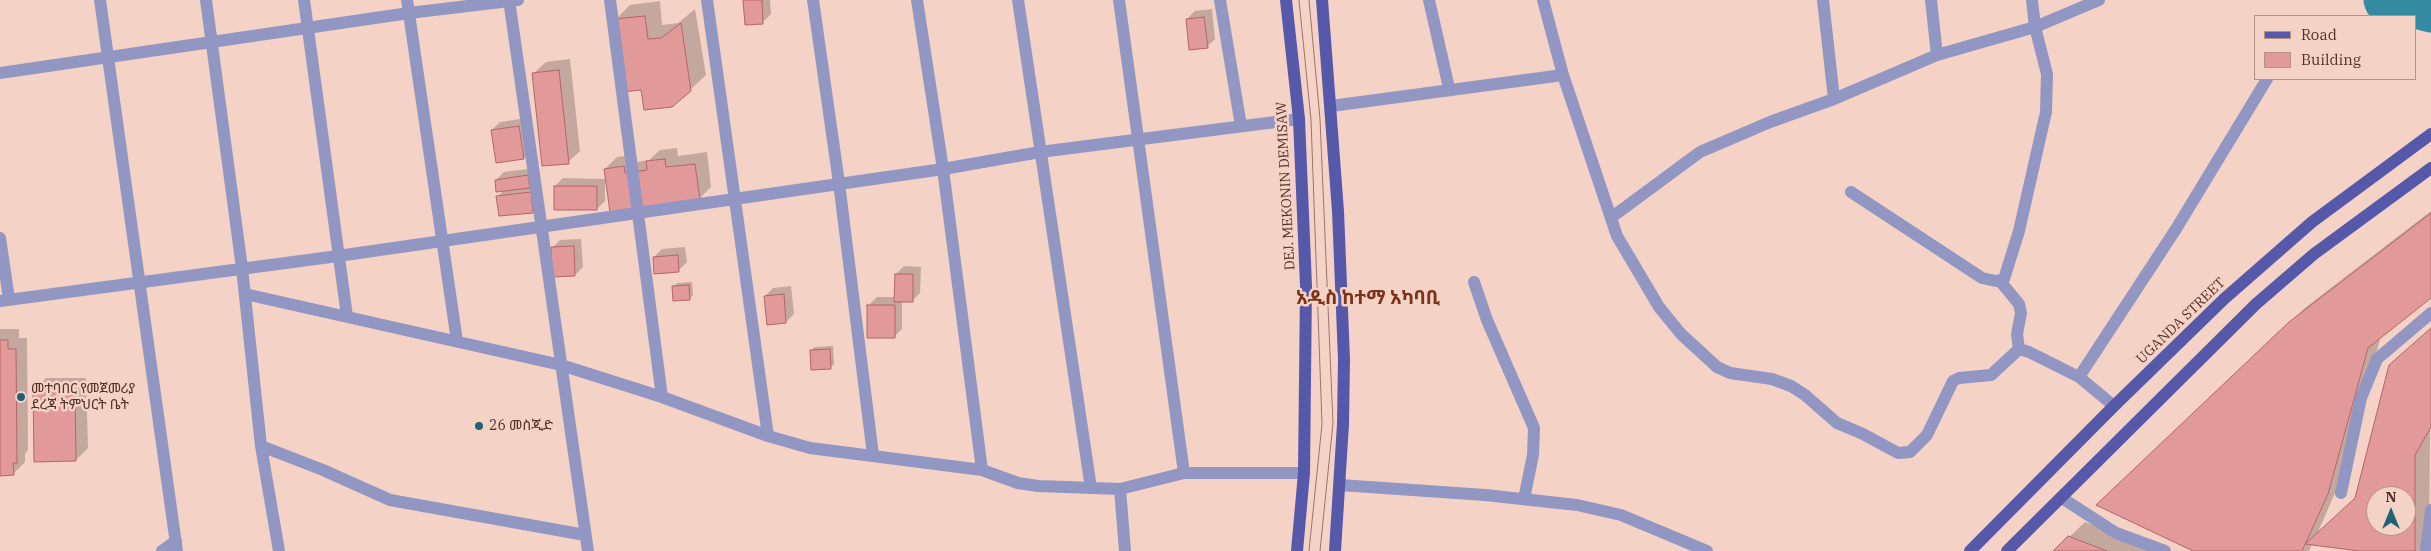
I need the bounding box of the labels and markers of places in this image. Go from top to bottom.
place label: መተባበር የመጀመሪያ ደረጃ ትምህርት ቤት [31,381,135,414]
marker: መተባበር የመጀመሪያ ደረጃ ትምህርት ቤት [15,391,27,403]
place label: 26 መስጂድ [489,418,553,434]
marker: 26 መስጂድ [473,420,485,432]

